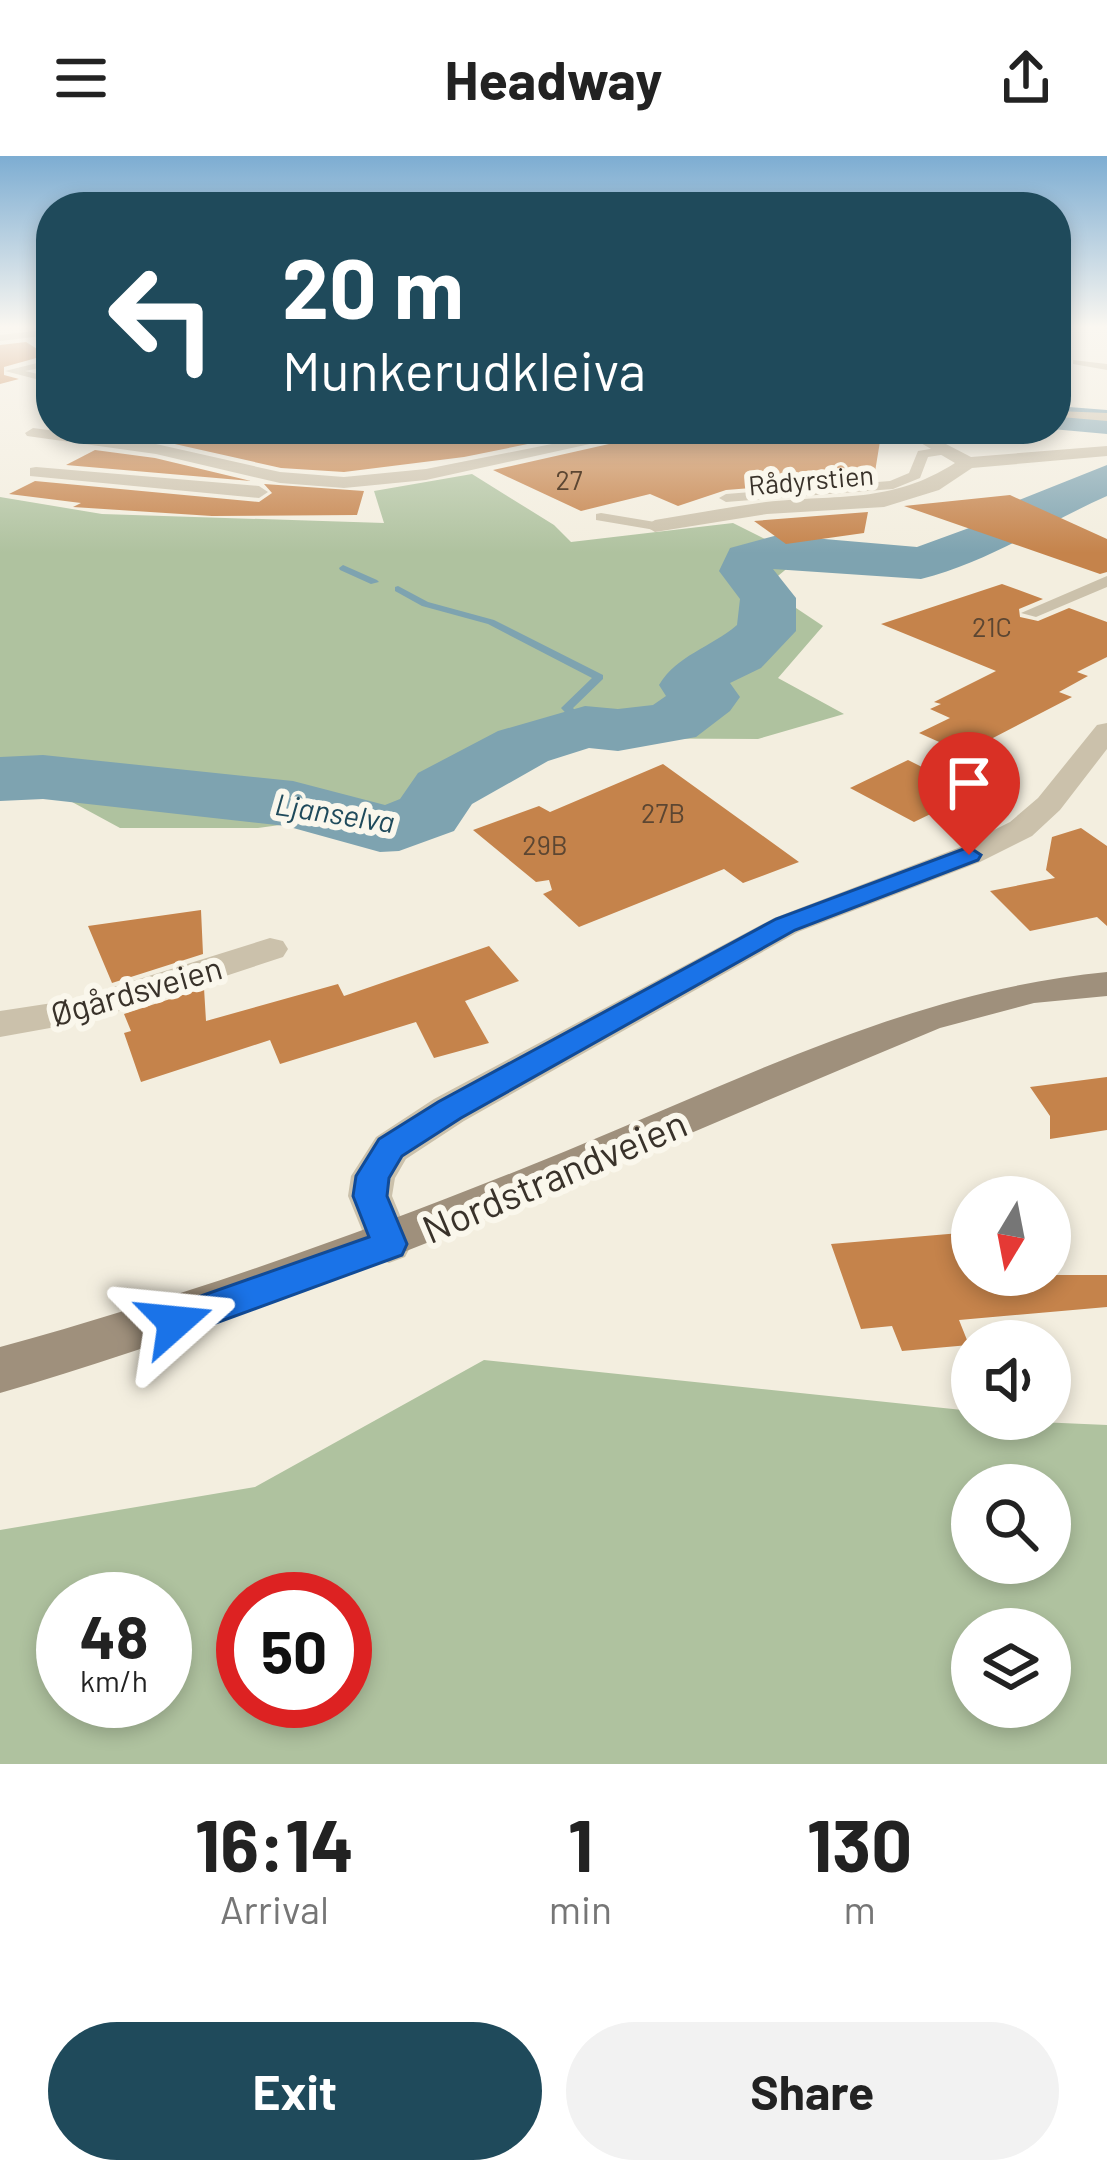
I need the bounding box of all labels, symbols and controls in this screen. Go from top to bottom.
icon: menu [48,45,114,111]
icon: share [993,45,1059,111]
text: Headway [445,46,663,111]
text: 20 m [282,235,464,336]
icon: left [84,240,240,396]
text: Munkerudkleiva [282,337,646,402]
street label: Rådyrstien [747,458,875,500]
house number: 27 [555,463,583,495]
house number: 21C [972,610,1012,642]
pin [918,732,1020,855]
icon: arrive [936,750,1002,816]
water label: Ljanselva [273,785,397,839]
house number: 27B [641,796,685,828]
house number: 29B [522,828,568,860]
street label: Øgårdsveien [46,946,226,1034]
street label: Nordstrandveien [415,1098,693,1252]
north arrow [951,1176,1071,1296]
map controls [951,1176,1071,1728]
position arrow [112,1259,238,1385]
button: sound [951,1320,1071,1440]
button: search [951,1464,1071,1584]
speed limit sign: 50 [216,1572,372,1728]
text: 48 [80,1599,148,1671]
button: layers [951,1608,1071,1728]
text: km/h [80,1662,148,1698]
text: 16:14 [195,1800,354,1886]
text: 1 [568,1800,593,1886]
text: 130 [807,1800,912,1886]
text: Arrival [220,1885,329,1932]
text: min [549,1885,612,1932]
text: m [843,1885,876,1932]
button: Exit [48,2022,542,2160]
button: Share [566,2022,1059,2160]

